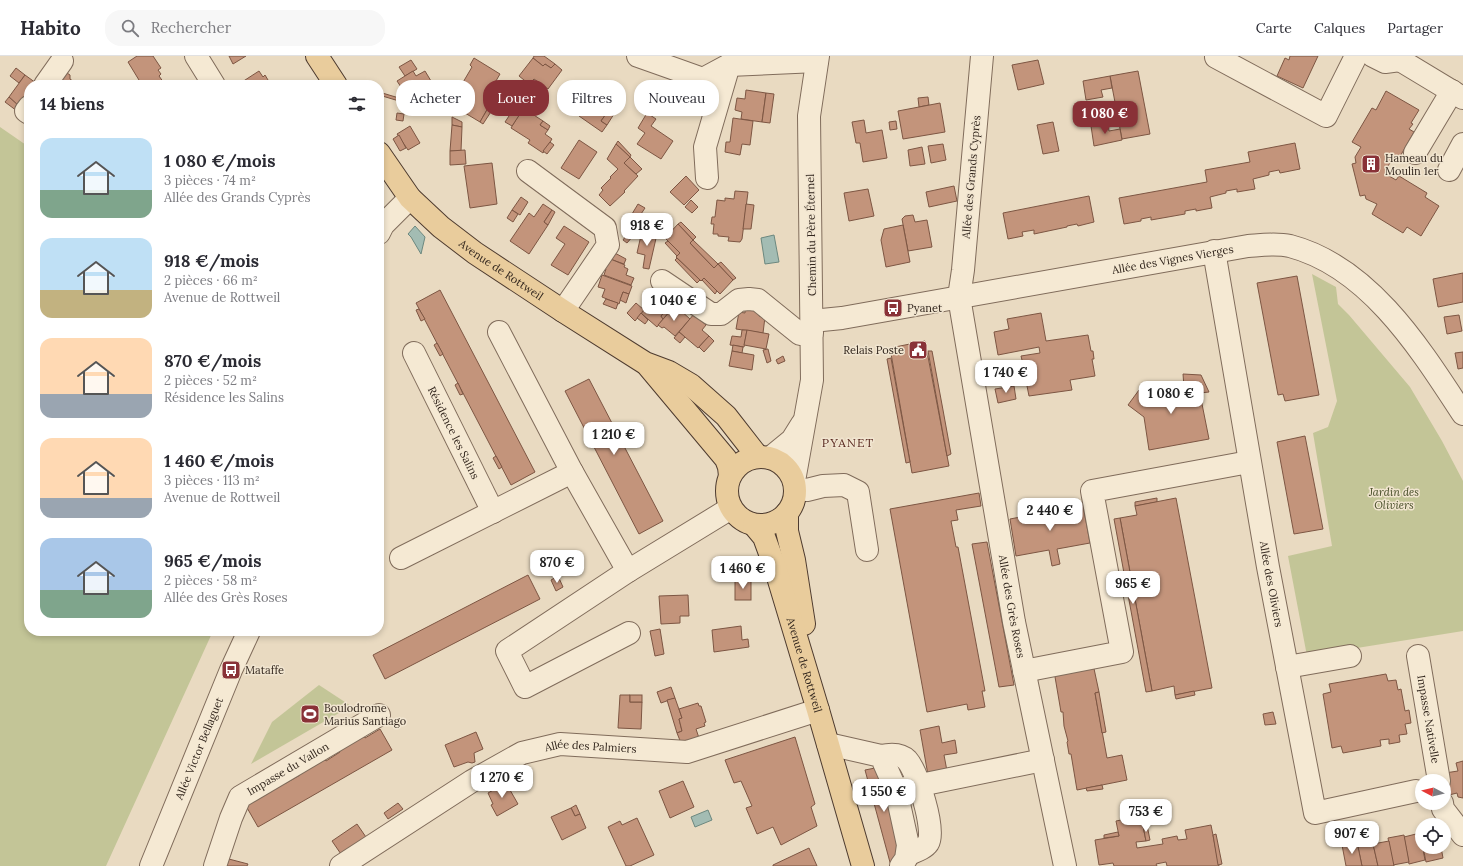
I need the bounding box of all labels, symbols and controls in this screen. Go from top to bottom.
search box [105,10,385,46]
text: Habito [20,16,81,40]
icon: search [119,17,141,39]
text: Rechercher [151,18,231,37]
text: Carte [1256,19,1292,37]
text: Calques [1314,19,1365,37]
text: Partager [1387,19,1443,37]
chip: Acheter [396,80,475,116]
chip: Louer [483,80,549,116]
chip: Filtres [557,80,626,116]
chip: Nouveau [634,80,719,116]
text: 14 biens [40,93,104,115]
icon: filters [346,93,368,115]
pin: 1 080 € [1068,101,1142,135]
text: 1 080 € [1082,105,1128,122]
street label: Allée des Grands Cyprès [959,115,983,240]
text: 1 080 €/mois [164,150,275,172]
place label: Hameau du Moulin 1er [1385,151,1444,178]
building icon: Hameau du Moulin 1er [1360,153,1382,175]
icon: home [72,154,120,202]
text: 3 pièces · 74 m² [164,172,256,189]
street label: Chemin du Père Éternel [803,174,819,296]
text: Allée des Grands Cyprès [164,189,310,206]
pin: 918 € [619,213,675,247]
text: 918 € [630,217,664,234]
street label: Avenue de Rottweil [456,236,546,303]
street label: Allée des Vignes Vierges [1110,242,1234,277]
text: 918 €/mois [164,250,259,272]
icon: home [72,254,120,302]
text: 2 pièces · 66 m² [164,272,258,289]
pin: 1 040 € [637,288,711,322]
text: Avenue de Rottweil [164,289,280,306]
text: 1 040 € [651,292,697,309]
bus stop icon: Pyanet [882,297,904,319]
place label: Pyanet [907,301,943,315]
public building icon: Relais Poste [907,339,929,361]
place label: Relais Poste [843,343,904,357]
text: 870 €/mois [164,350,261,372]
icon: home [72,354,120,402]
pin: 1 740 € [969,360,1043,394]
text: 1 740 € [984,364,1028,381]
text: 2 pièces · 52 m² [164,372,257,389]
pin: 1 080 € [1134,381,1208,415]
street label: Résidence les Salins [425,384,482,481]
text: 1 080 € [1148,385,1194,402]
text: Résidence les Salins [164,389,284,406]
pin: 1 210 € [577,422,651,456]
text: 1 210 € [592,426,636,443]
district label: PYANET [822,435,874,450]
text: 1 460 €/mois [164,450,274,472]
icon: home [72,454,120,502]
text: 3 pièces · 113 m² [164,472,260,489]
park label: Jardin des Oliviers [1368,485,1419,512]
text: Avenue de Rottweil [164,489,280,506]
pin: 2 440 € [1013,498,1087,532]
text: 2 440 € [1027,502,1073,519]
street label: Allée des Oliviers [1256,539,1286,628]
text: 965 €/mois [164,550,261,572]
pin: 870 € [529,550,585,584]
street label: Allée des Grès Roses [996,553,1028,659]
icon: home [72,554,120,602]
text: 870 € [539,554,575,571]
pin: 1 460 € [706,556,780,590]
text: 1 460 € [720,560,766,577]
pin: 965 € [1105,571,1161,605]
text: 2 pièces · 58 m² [164,572,257,589]
text: 965 € [1115,575,1151,592]
text: Allée des Grès Roses [164,589,288,606]
street label: Avenue de Rottweil [783,615,825,714]
bus stop icon: Mataffe [220,659,242,681]
place label: Mataffe [245,663,284,677]
street label: Impasse Nativelle [1414,674,1443,764]
street label: Allée Victor Bellaguet [171,694,226,803]
place label: Boulodrome Marius Santiago [324,701,406,728]
sports icon: Boulodrome Marius Santiago [299,703,321,725]
street label: Allée des Palmiers [542,737,637,756]
street label: Impasse du Vallon [244,739,332,798]
pin: 1 270 € [465,765,539,799]
text: 1 270 € [480,769,524,786]
north arrow [1415,774,1451,810]
map controls [1415,774,1451,854]
pin: 1 550 € [847,779,921,813]
text: 1 550 € [862,783,906,800]
pin: 753 € [1118,799,1174,833]
text: 753 € [1129,803,1163,820]
button: locate [1415,818,1451,854]
pin: 907 € [1324,821,1380,855]
text: 907 € [1334,825,1370,842]

